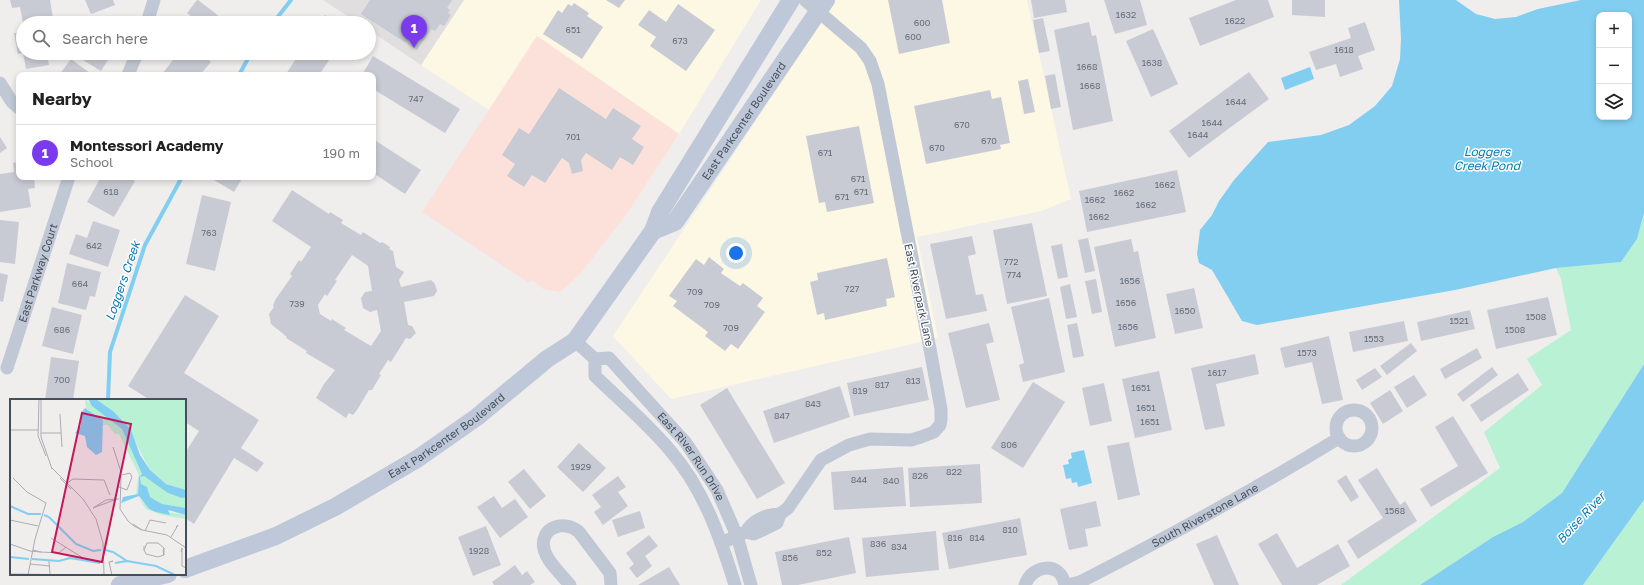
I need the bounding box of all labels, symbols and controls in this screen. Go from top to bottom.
house number: 1632 [1116,9,1136,20]
map controls [1596,12,1632,120]
button: + [1596,12,1632,48]
pin: 1 [401,15,427,48]
house number: 1622 [1225,15,1245,26]
search box [16,16,376,60]
house number: 600 [914,17,931,28]
house number: 651 [565,24,581,35]
icon: search [30,27,52,49]
text: Search here [62,29,148,47]
house number: 600 [905,31,922,42]
house number: 673 [672,35,688,46]
house number: 1618 [1334,44,1354,55]
button: − [1596,48,1632,84]
house number: 1638 [1142,57,1162,68]
street label: East Parkcenter Boulevard [699,59,788,182]
house number: 1668 [1077,61,1097,72]
house number: 1668 [1080,80,1100,91]
button: layers [1596,84,1632,120]
text: Nearby [32,88,92,109]
house number: 747 [408,93,424,104]
house number: 1644 [1226,96,1247,107]
house number: 1644 [1202,117,1223,128]
house number: 670 [954,119,970,130]
house number: 1644 [1188,129,1209,140]
house number: 701 [566,131,581,142]
house number: 670 [981,135,997,146]
text: Montessori Academy [70,136,224,154]
house number: 670 [929,142,945,153]
water label: Loggers Creek Pond [1454,144,1522,173]
text: 1 [42,145,48,161]
text: 190 m [323,145,360,161]
house number: 671 [818,147,833,158]
text: School [70,154,113,170]
house number: 671 [851,173,866,184]
house number: 1662 [1155,179,1175,190]
house number: 618 [103,186,119,197]
house number: 671 [854,186,869,197]
house number: 1662 [1114,187,1134,198]
house number: 671 [835,191,850,202]
house number: 1662 [1085,194,1105,205]
house number: 1662 [1136,199,1156,210]
house number: 1662 [1089,211,1109,222]
street label: East Parkway Court [15,222,59,324]
house number: 763 [201,227,217,238]
water label: Loggers Creek [102,238,144,323]
house number: 642 [86,240,102,251]
street label: East Riverpark Lane [902,242,937,348]
your location [726,243,746,263]
house number: 772 [1004,256,1018,267]
house number: 774 [1006,269,1022,280]
house number: 1656 [1120,275,1140,286]
house number: 664 [72,278,89,289]
house number: 727 [845,283,860,294]
house number: 709 [687,286,703,297]
house number: 1656 [1116,297,1136,308]
house number: 739 [289,298,305,309]
house number: 709 [704,299,720,310]
house number: 1650 [1175,305,1196,316]
house number: 1508 [1526,311,1546,322]
house number: 1521 [1449,315,1469,326]
house number: 1656 [1118,321,1138,332]
house number: 709 [723,322,739,333]
house number: 686 [54,324,70,335]
house number: 1508 [1505,324,1525,335]
house number: 1553 [1364,333,1384,344]
house number: 1573 [1297,347,1317,358]
house number: 1617 [1208,367,1227,378]
house number: 700 [54,374,70,385]
house number: 813 [905,375,921,386]
house number: 817 [875,379,890,390]
house number: 1651 [1131,382,1151,393]
house number: 819 [852,385,868,396]
street label: East Parkcenter Boulevard [386,390,507,481]
house number: 843 [805,398,821,409]
inset map [10,399,186,575]
house number: 1651 [1136,402,1156,413]
street label: East River Run Drive [655,409,728,502]
house number: 847 [774,410,790,421]
house number: 1651 [1140,416,1160,427]
house number: 806 [1001,439,1017,450]
house number: 1929 [571,461,591,472]
house number: 822 [946,466,962,477]
house number: 826 [912,470,928,481]
house number: 844 [851,474,868,485]
house number: 840 [883,475,900,486]
street label: South Riverstone Lane [1149,480,1260,550]
water label: Boise River [1553,487,1610,546]
house number: 1568 [1385,505,1405,516]
house number: 810 [1002,524,1018,535]
house number: 816 [947,532,963,543]
house number: 814 [969,532,985,543]
house number: 836 [870,538,886,549]
house number: 834 [891,541,908,552]
house number: 1928 [469,545,489,556]
house number: 852 [816,547,832,558]
house number: 856 [782,552,798,563]

